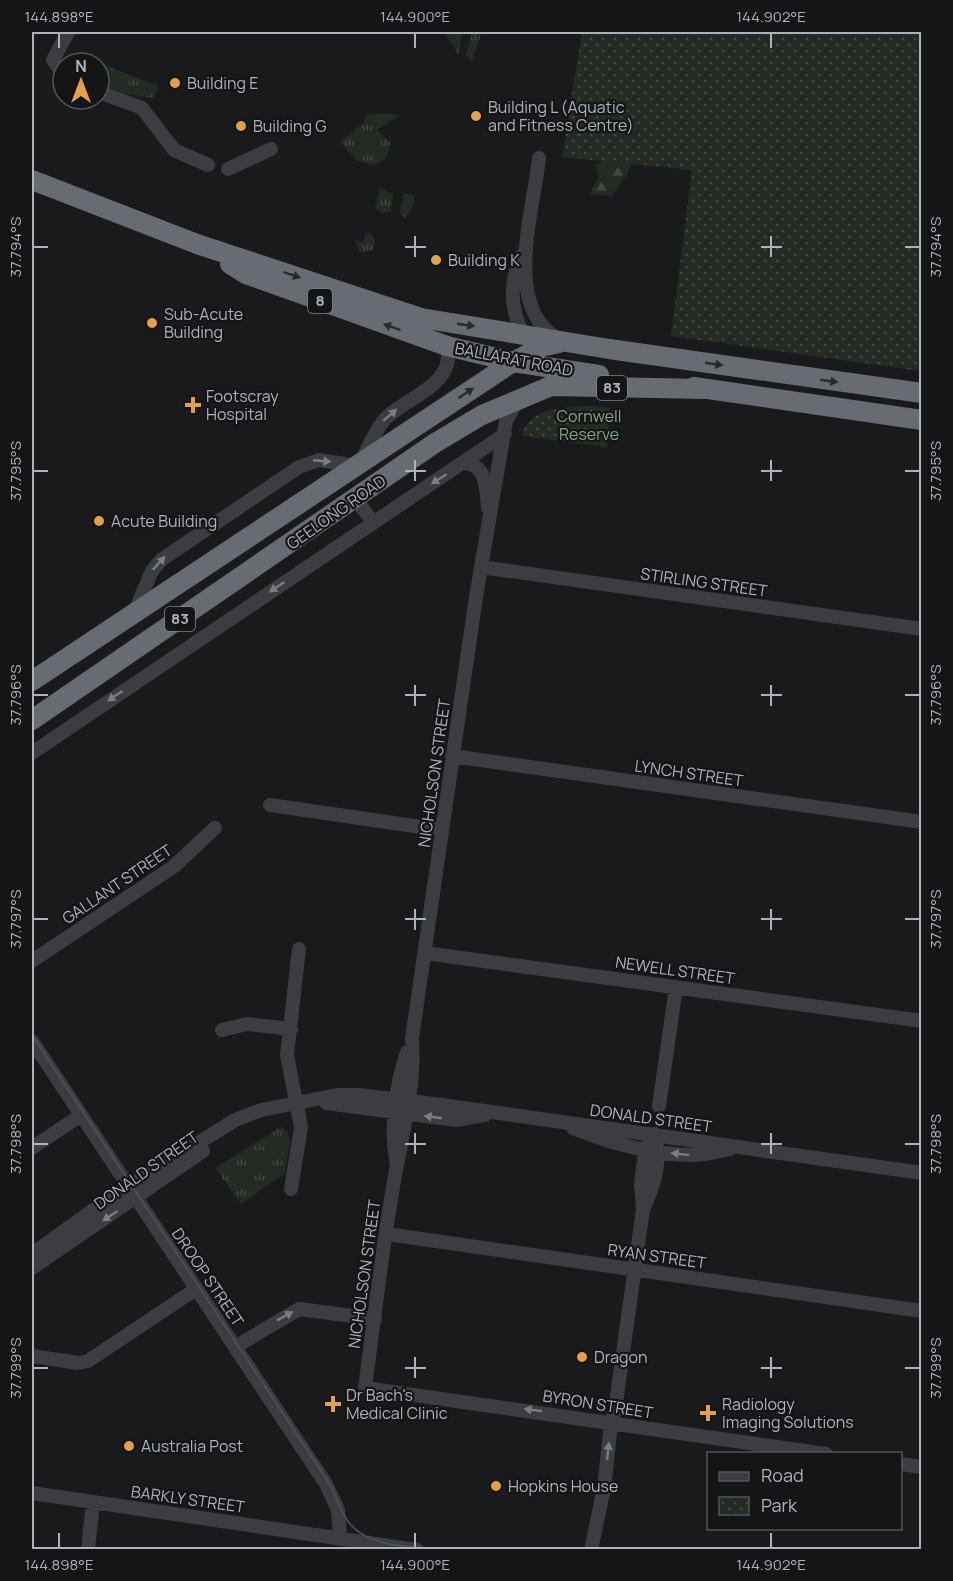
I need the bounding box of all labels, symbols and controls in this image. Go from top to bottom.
text: 144.898°E [24,6,94,27]
text: 144.900°E [380,6,450,27]
text: 144.902°E [736,6,806,27]
north arrow [51,51,111,111]
text: N [75,55,87,77]
place label: Building E [187,72,258,94]
marker: Building E [168,76,182,90]
place label: Building L (Aquatic and Fitness Centre) [488,96,634,136]
marker: Building L (Aquatic and Fitness Centre) [469,109,483,123]
place label: Building G [253,115,326,137]
marker: Building G [234,119,248,133]
text: 37.794°S [5,217,26,277]
text: 37.794°S [925,217,946,277]
place label: Building K [448,249,520,271]
marker: Building K [429,253,443,267]
one-way arrow [283,271,301,281]
road number: 8 [308,289,332,313]
place label: Sub-Acute Building [164,303,243,343]
marker: Sub-Acute Building [145,316,159,330]
one-way arrow [383,321,401,331]
one-way arrow [456,321,475,330]
street label: BALLARAT ROAD [453,337,575,381]
one-way arrow [705,360,724,369]
road number: 83 [597,376,627,400]
one-way arrow [819,376,838,385]
place label: Footscray Hospital [206,385,279,425]
one-way arrow [458,388,474,399]
marker: Footscray Hospital [184,396,202,414]
park label: Cornwell Reserve [557,405,621,445]
one-way arrow [382,409,398,422]
text: 37.795°S [5,441,26,501]
text: 37.795°S [925,441,946,501]
one-way arrow [313,457,332,466]
street label: GEELONG ROAD [282,469,390,554]
one-way arrow [431,473,447,484]
place label: Acute Building [111,510,217,532]
marker: Acute Building [92,514,106,528]
one-way arrow [152,556,165,571]
street label: STIRLING STREET [639,562,769,602]
one-way arrow [269,582,285,593]
road number: 83 [165,607,195,631]
text: 37.796°S [5,665,26,725]
text: 37.796°S [925,665,946,725]
one-way arrow [107,691,124,702]
street label: NICHOLSON STREET [413,697,455,849]
street label: LYNCH STREET [633,755,745,792]
street label: GALLANT STREET [58,839,177,929]
text: 37.797°S [5,890,26,948]
text: 37.797°S [925,890,946,948]
street label: NEWELL STREET [614,951,736,989]
street label: DONALD STREET [589,1099,714,1138]
one-way arrow [423,1112,442,1121]
text: 37.798°S [5,1114,26,1174]
text: 37.798°S [925,1114,946,1174]
street label: DONALD STREET [89,1126,203,1214]
one-way arrow [671,1149,690,1158]
street label: NICHOLSON STREET [343,1198,385,1350]
one-way arrow [102,1210,118,1221]
street label: DROOP STREET [167,1224,249,1331]
street label: RYAN STREET [606,1238,708,1274]
one-way arrow [276,1311,293,1321]
text: 37.799°S [5,1338,26,1398]
text: 37.799°S [925,1338,946,1398]
place label: Dragon [594,1346,648,1368]
marker: Dragon [575,1350,589,1364]
place label: Dr Bach's Medical Clinic [346,1384,448,1424]
street label: BYRON STREET [541,1384,655,1424]
place label: Radiology Imaging Solutions [722,1393,854,1433]
marker: Dr Bach's Medical Clinic [324,1395,342,1413]
marker: Radiology Imaging Solutions [699,1404,717,1422]
one-way arrow [523,1406,542,1415]
place label: Australia Post [141,1435,243,1457]
marker: Australia Post [122,1439,136,1453]
one-way arrow [603,1441,613,1460]
legend [707,1452,902,1530]
text: Road [761,1463,804,1487]
place label: Hopkins House [508,1475,618,1497]
marker: Hopkins House [489,1479,503,1493]
street label: BARKLY STREET [130,1480,247,1518]
text: Park [761,1493,798,1517]
text: 144.898°E [24,1554,94,1575]
text: 144.900°E [380,1554,450,1575]
text: 144.902°E [736,1554,806,1575]

